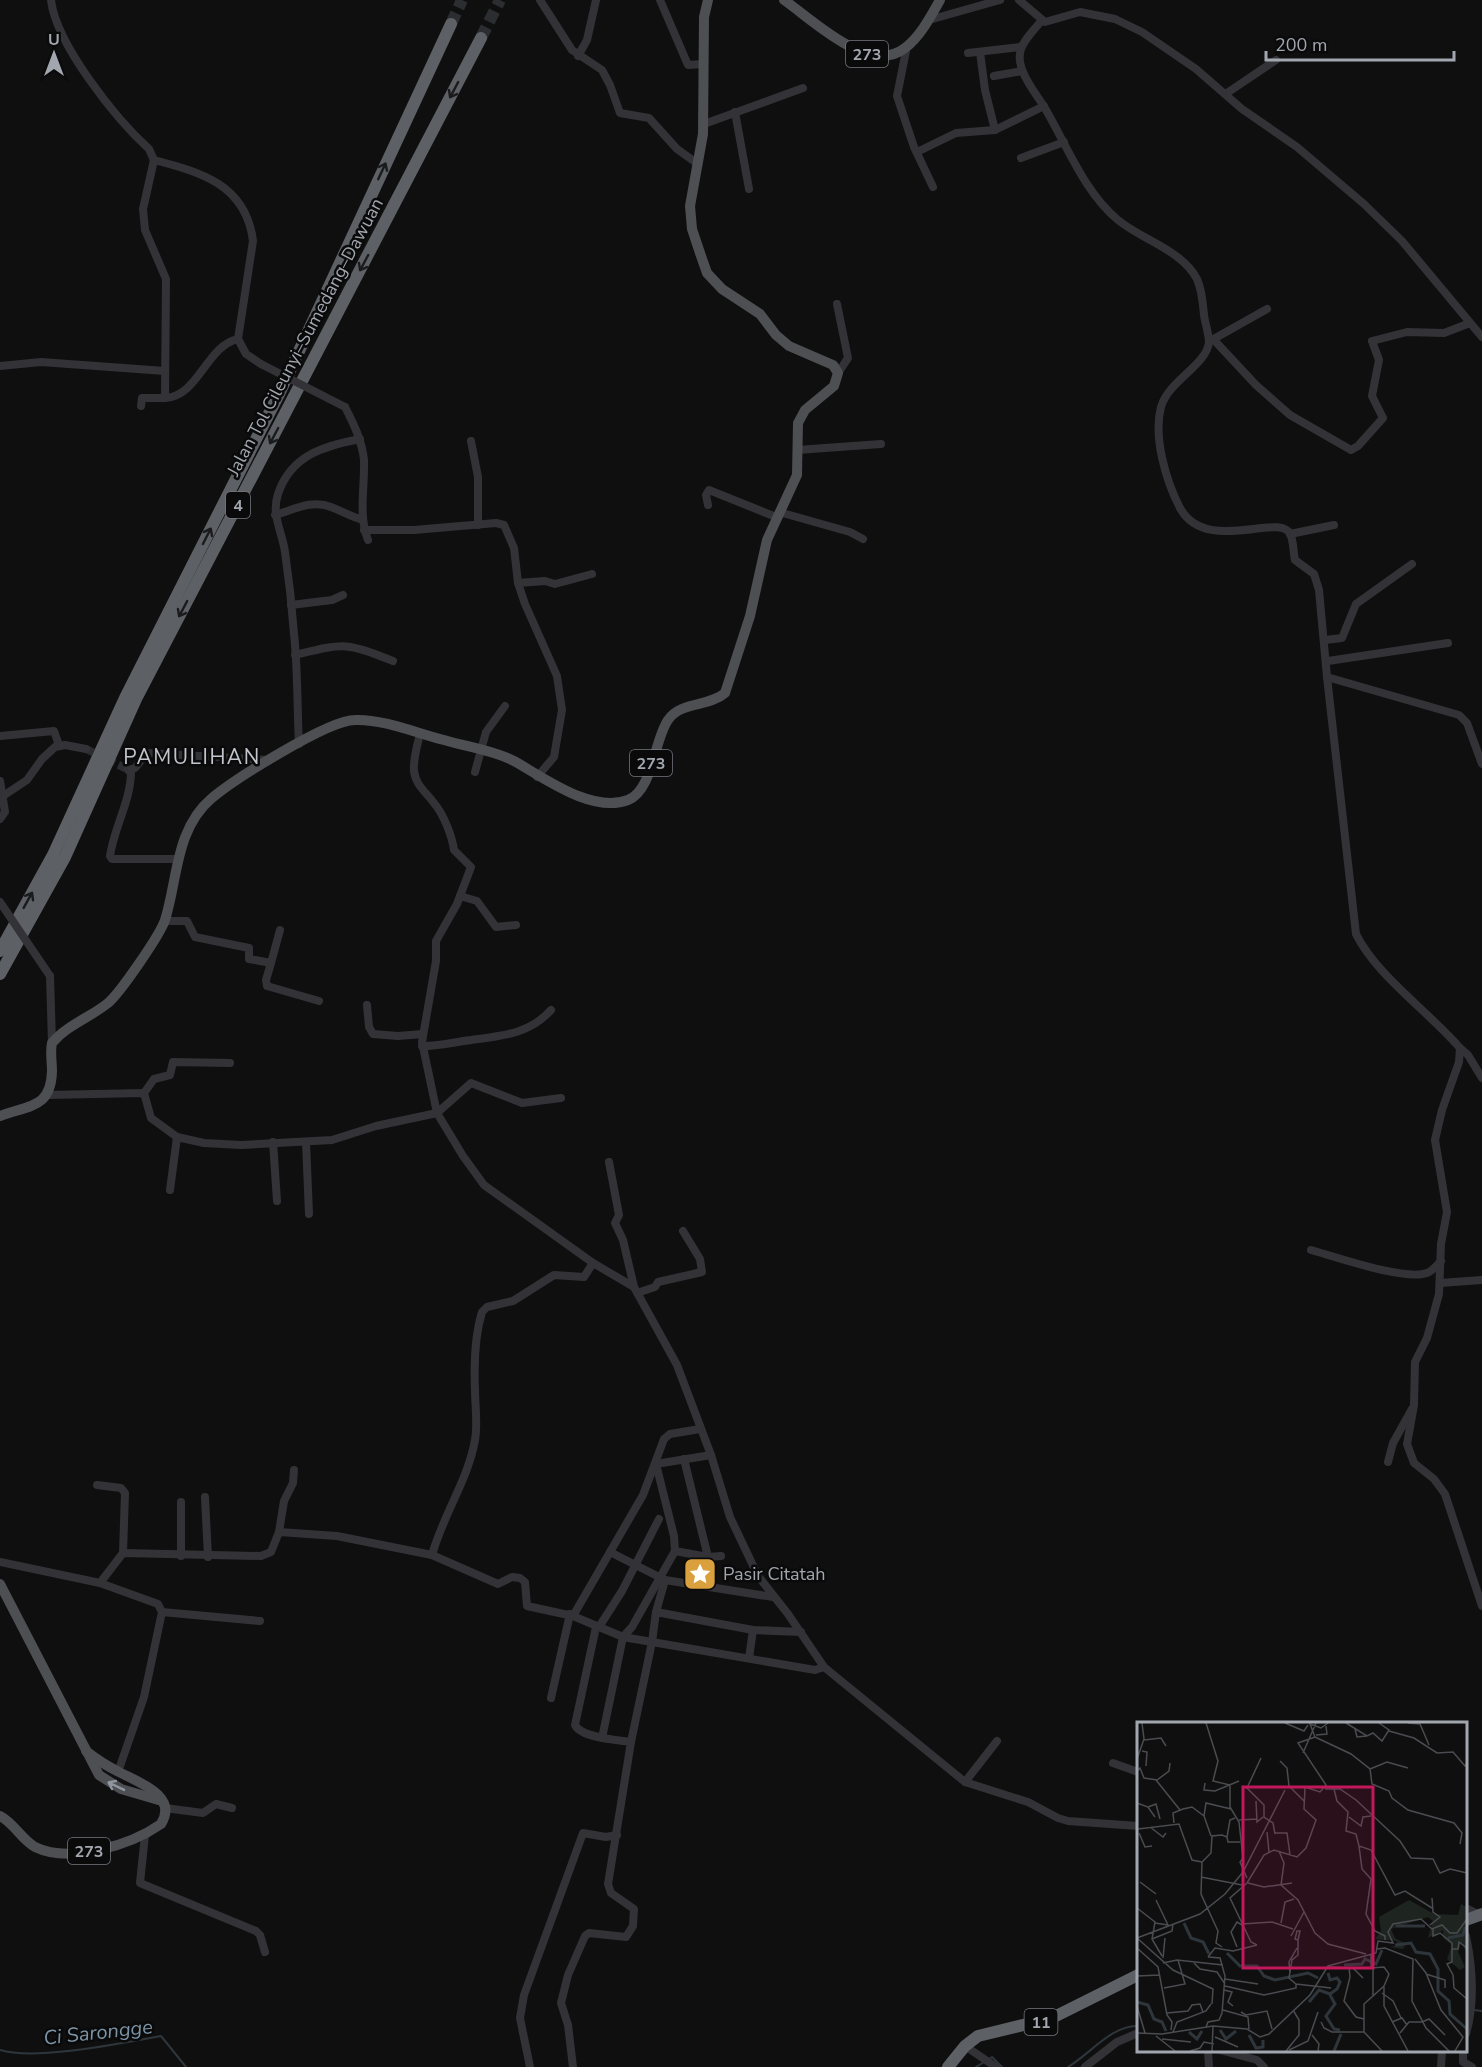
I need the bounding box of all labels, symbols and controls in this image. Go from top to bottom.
north arrow [24,24,84,84]
scale bar [1266,24,1454,62]
text: U [48,29,60,51]
text: 200 m [1275,33,1327,57]
road number: 273 [846,41,888,67]
one-way arrow [448,81,459,99]
one-way arrow [377,163,389,181]
street label: Jalan Tol Cileunyi–Sumedang–Dawuan [221,194,389,481]
one-way arrow [358,254,370,271]
one-way arrow [268,427,280,444]
road number: 4 [226,492,250,518]
one-way arrow [202,528,213,546]
one-way arrow [177,599,189,617]
district label: PAMULIHAN [123,743,261,771]
road number: 273 [630,750,672,776]
one-way arrow [23,891,35,908]
place icon: Pasir Citatah [682,1556,718,1592]
place label: Pasir Citatah [723,1562,826,1586]
inset map [1137,1722,1467,2052]
one-way arrow [108,1779,126,1791]
road number: 273 [68,1838,110,1864]
road number: 11 [1024,2009,1058,2035]
water label: Ci Sarongge [42,2013,154,2052]

